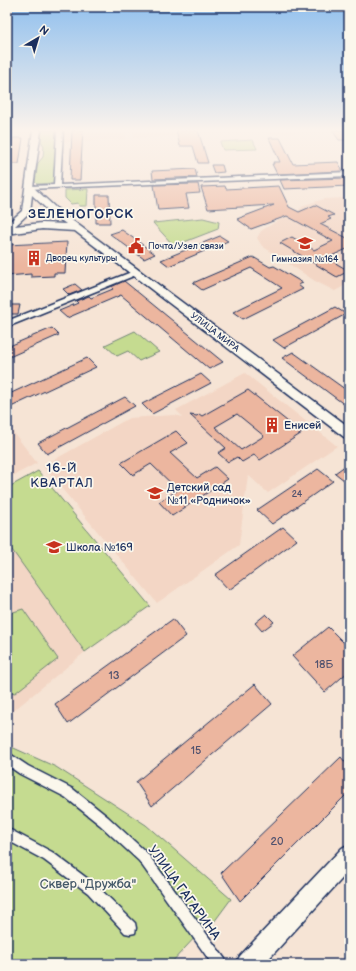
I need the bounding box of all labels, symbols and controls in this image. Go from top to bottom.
north arrow [18,18,58,58]
text: N [37,23,51,38]
district label: ЗЕЛЕНОГОРСК [28,206,134,222]
school or university icon: Гимназия №164 [296,234,314,252]
public building icon: Почта/Узел связи [127,237,145,255]
place label: Почта/Узел связи [148,241,224,252]
building icon: Дворец культуры [25,249,43,267]
place label: Дворец культуры [46,253,117,264]
place label: Гимназия №164 [271,254,339,265]
street label: УЛИЦА МИРА [188,310,242,355]
building icon: Енисей [263,416,281,434]
place label: Енисей [284,419,321,432]
district label: 16-Й КВАРТАЛ [30,460,94,491]
place label: Детский сад №11 «Родничок» [167,481,251,507]
school or university icon: Детский сад №11 «Родничок» [146,484,164,502]
house number: 24 [292,489,303,500]
school or university icon: Школа №169 [45,538,63,556]
place label: Школа №169 [66,541,133,554]
house number: 18Б [315,658,334,671]
house number: 13 [108,669,120,682]
house number: 15 [191,744,201,757]
house number: 20 [271,835,284,848]
street label: УЛИЦА ГАГАРИНА [144,842,224,943]
park label: Сквер "Дружба" [40,876,136,892]

